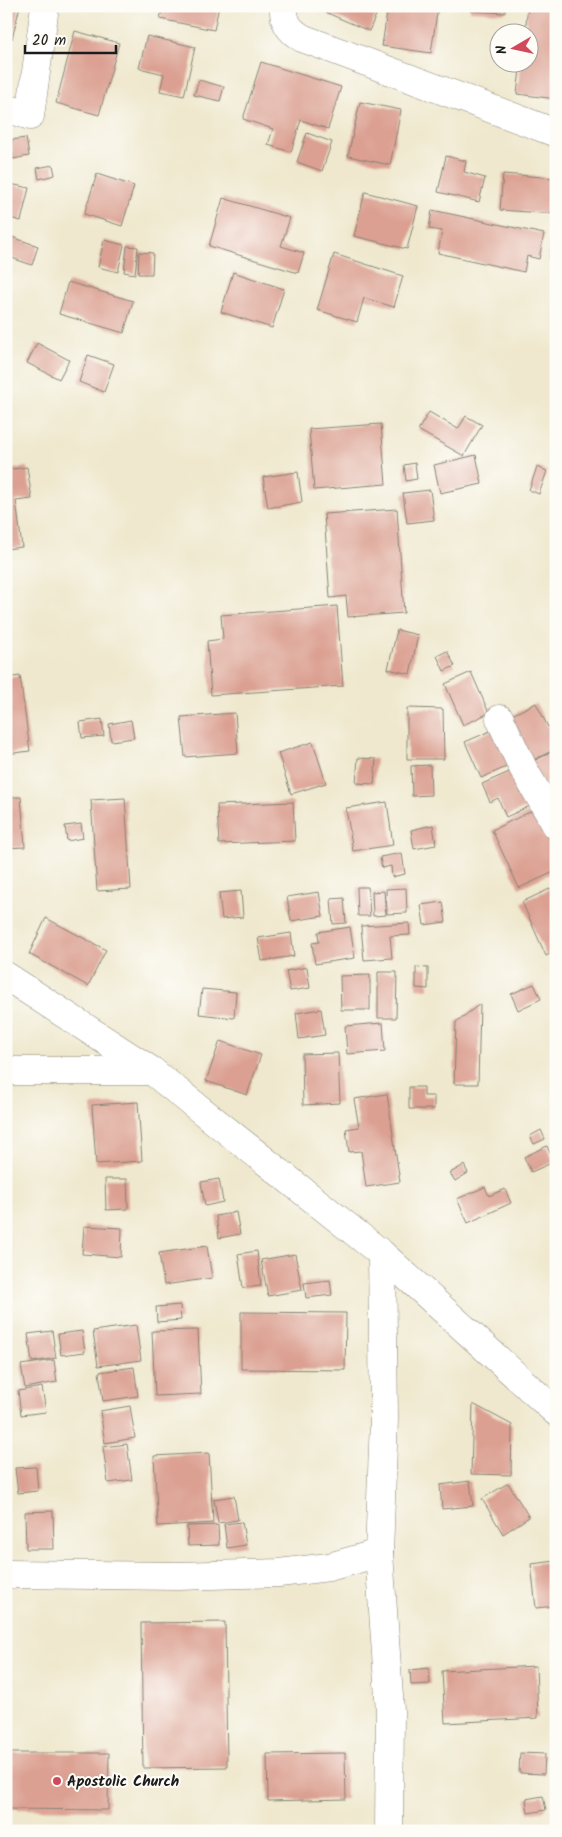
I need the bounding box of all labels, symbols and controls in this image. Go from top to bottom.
scale bar [25,22,116,54]
north arrow [490,22,540,72]
text: 20 m [32,29,66,53]
text: N [491,44,514,56]
place label: Apostolic Church [67,1770,179,1794]
marker: Apostolic Church [51,1775,63,1787]

